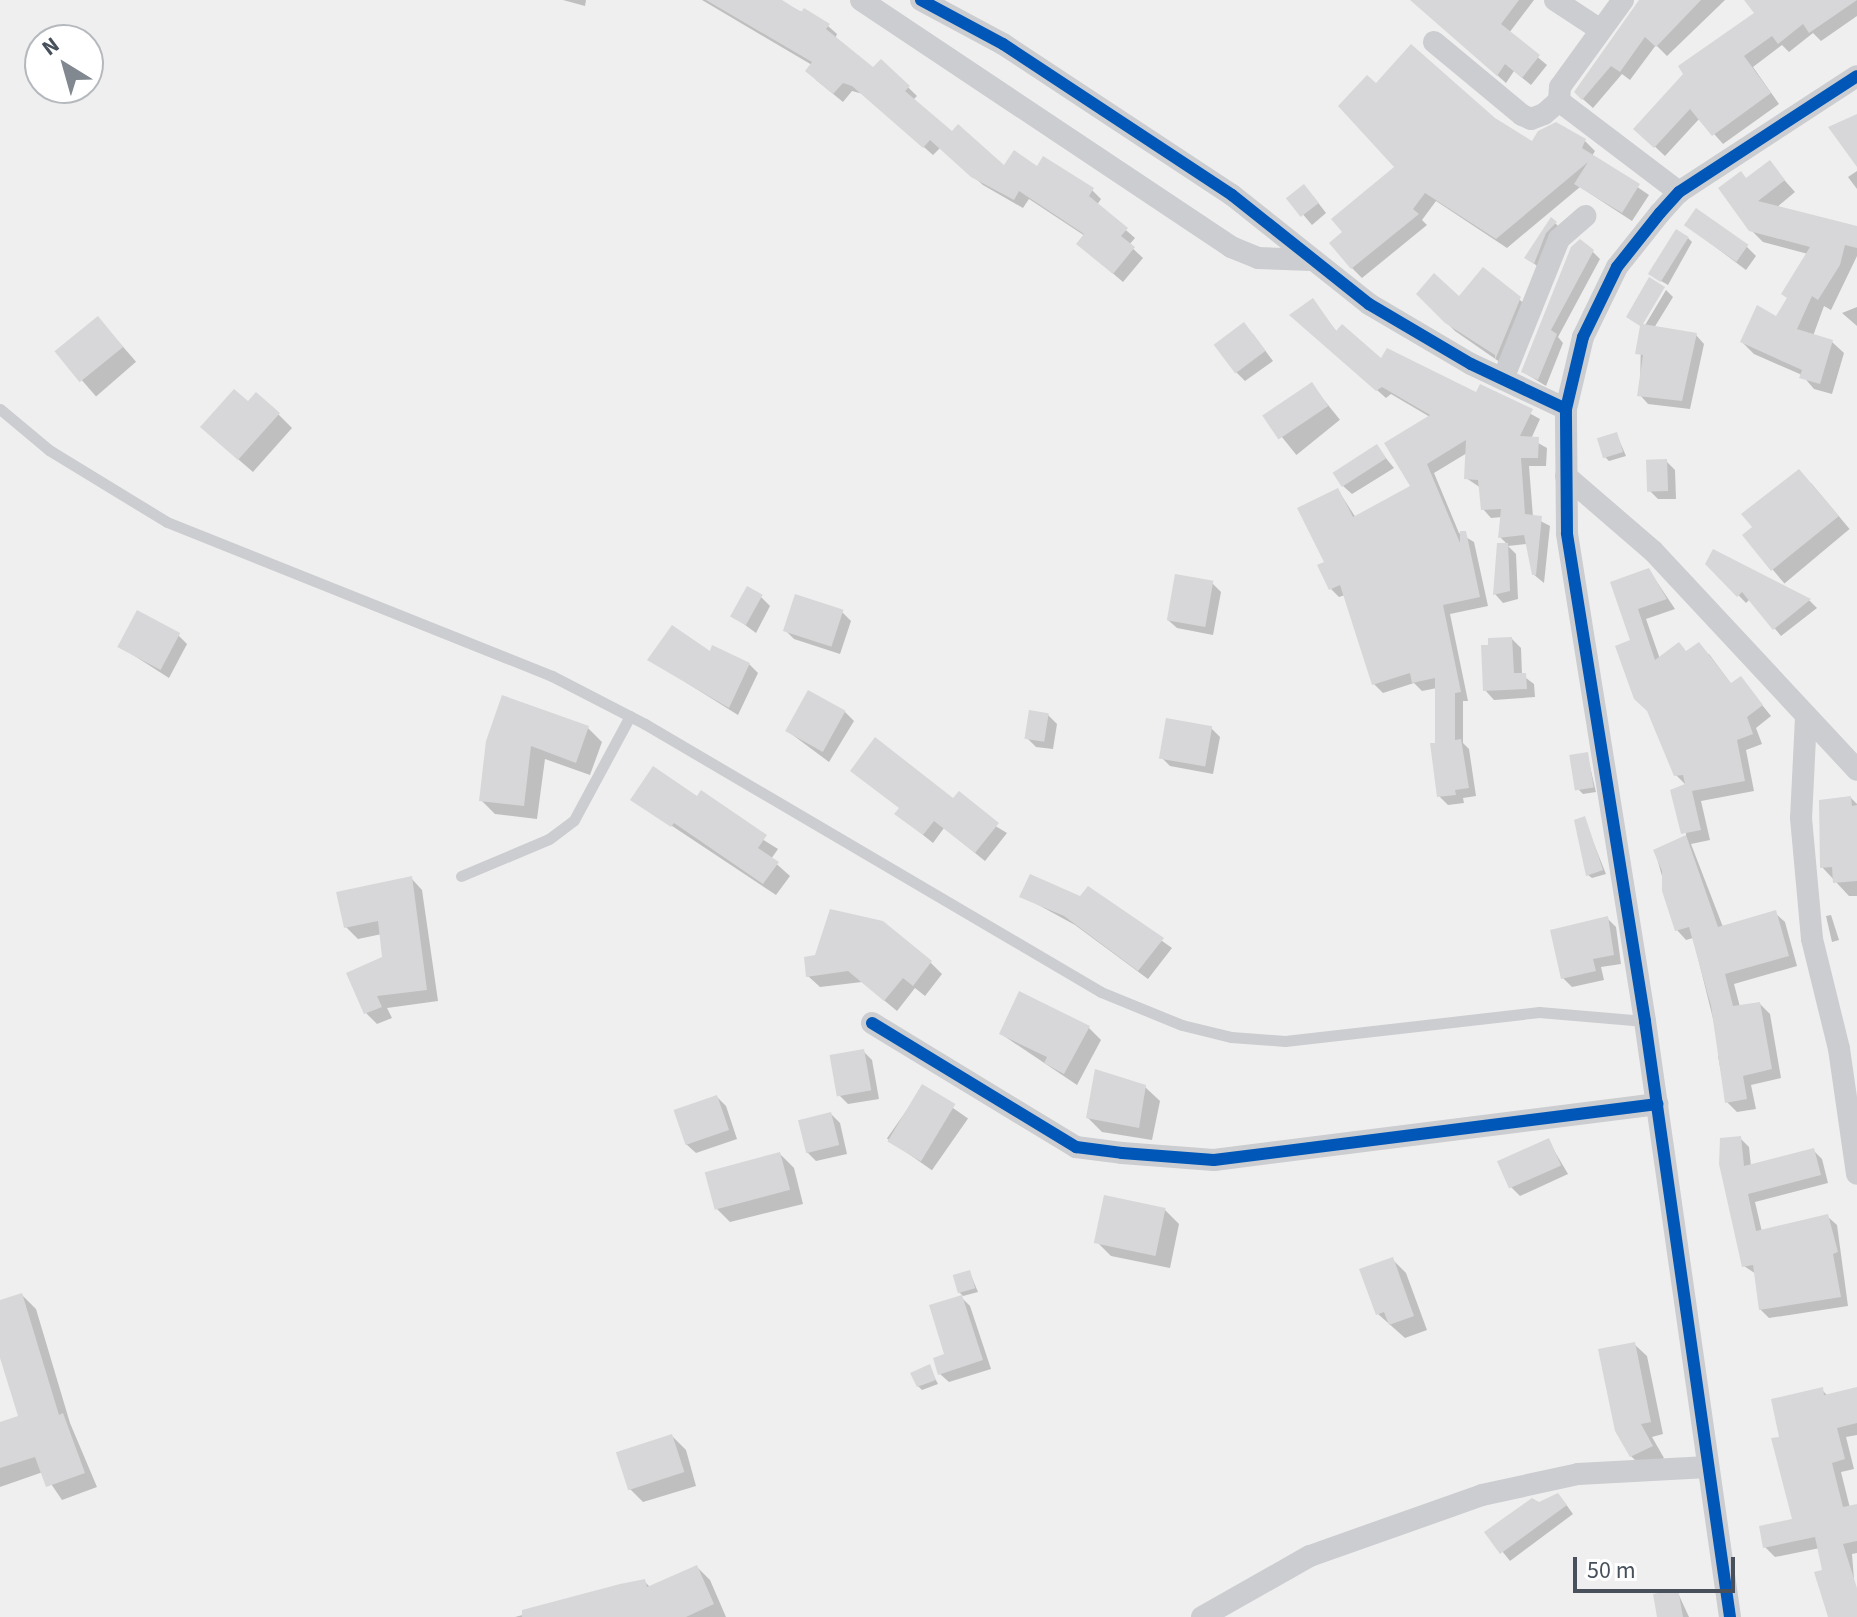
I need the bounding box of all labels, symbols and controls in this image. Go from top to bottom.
north arrow [24,24,104,104]
text: N [35,29,66,64]
scale bar [1577,1541,1739,1591]
text: 50 m [1587,1553,1636,1588]

